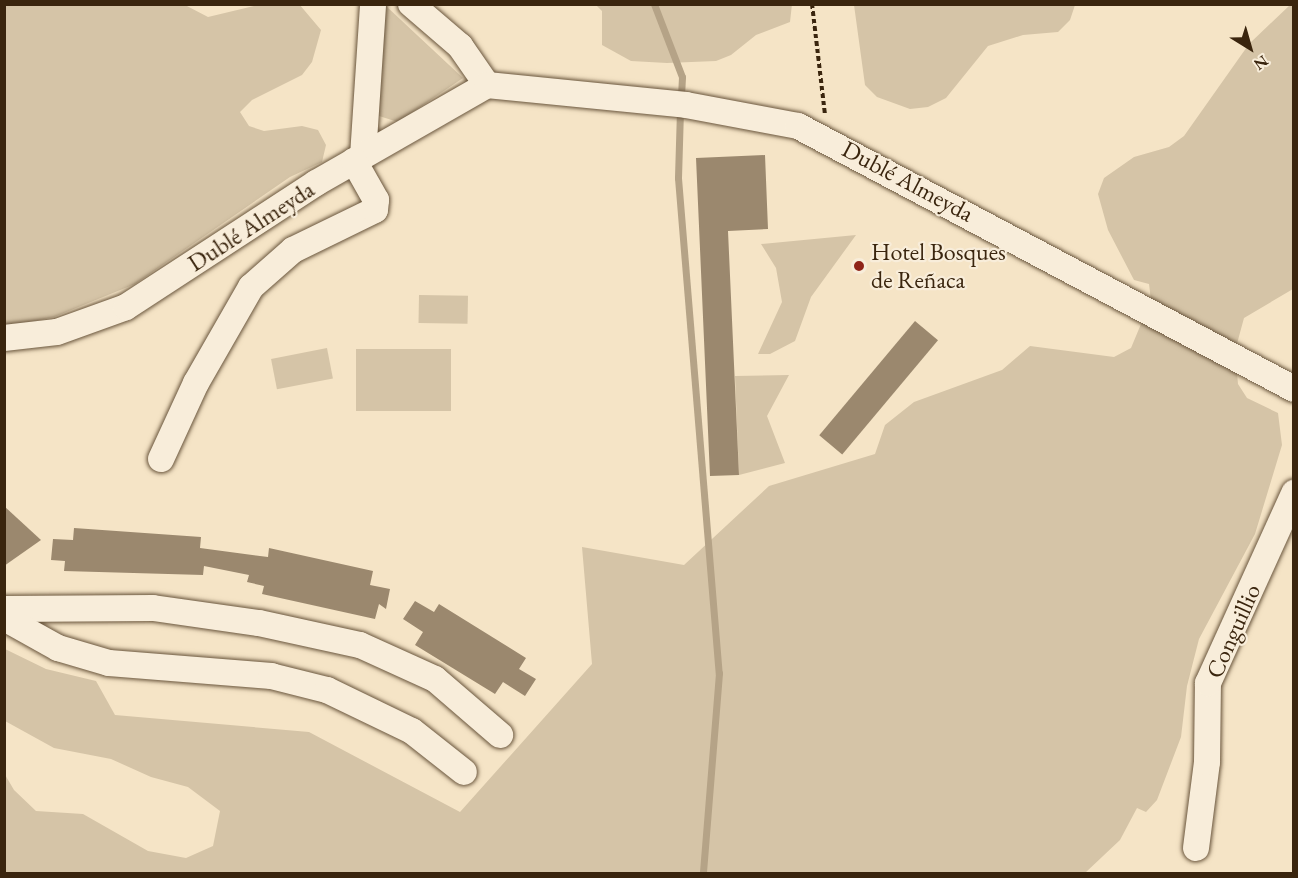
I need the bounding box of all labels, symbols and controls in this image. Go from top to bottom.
north arrow [1220,18,1280,78]
text: N [1250,50,1273,75]
street label: Dublé Almeyda [837,134,979,228]
street label: Dublé Almeyda [182,175,320,277]
place label: Hotel Bosques de Reñaca [871,238,1006,294]
marker: Hotel Bosques de Reñaca [852,259,866,273]
street label: Conguillio [1200,580,1266,682]

